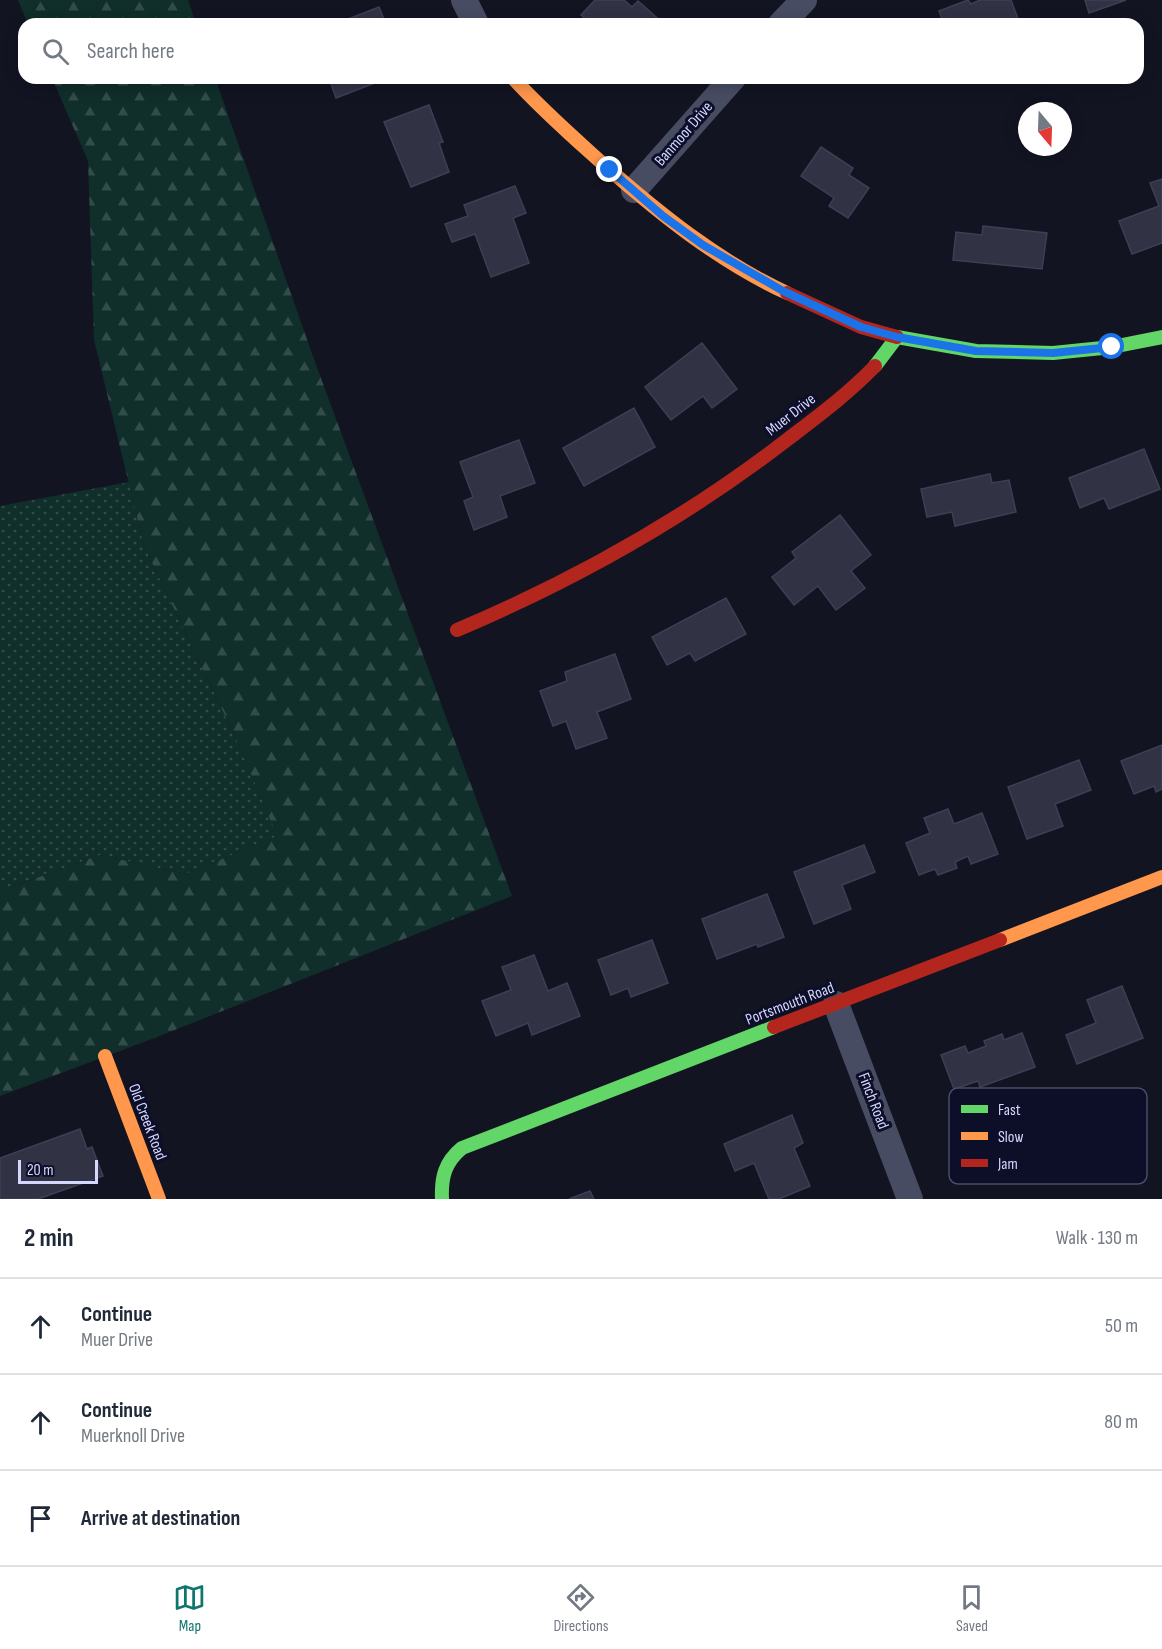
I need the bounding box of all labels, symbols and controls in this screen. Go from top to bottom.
search box [18,18,1144,84]
icon: search [39,35,72,68]
text: Search here [87,38,174,65]
street label: Banmoor Drive [651,98,717,170]
north arrow [1018,102,1072,156]
route end [596,156,622,182]
route start [1098,333,1124,359]
street label: Muer Drive [762,390,820,440]
street label: Portsmouth Road [743,978,837,1030]
street label: Finch Road [854,1070,892,1132]
street label: Old Creek Road [124,1081,170,1163]
legend [949,1088,1147,1184]
text: Fast [998,1101,1021,1120]
text: Slow [998,1128,1023,1147]
text: Jam [997,1155,1018,1174]
scale bar [18,1157,98,1184]
text: 20 m [27,1161,54,1180]
text: 2 min [24,1223,74,1254]
text: Walk · 130 m [1056,1226,1138,1250]
text: Continue [81,1301,152,1328]
icon: ahead [24,1310,57,1343]
text: 50 m [1105,1314,1138,1338]
text: Muer Drive [81,1328,153,1352]
text: Continue [81,1397,152,1424]
icon: ahead [24,1406,57,1439]
text: 80 m [1104,1410,1138,1434]
text: Muerknoll Drive [81,1424,185,1448]
icon: arrive [24,1502,57,1535]
text: Arrive at destination [81,1505,240,1532]
tab: Map [173,1581,206,1636]
tab: Directions [553,1581,608,1636]
tab: Saved [955,1581,988,1636]

